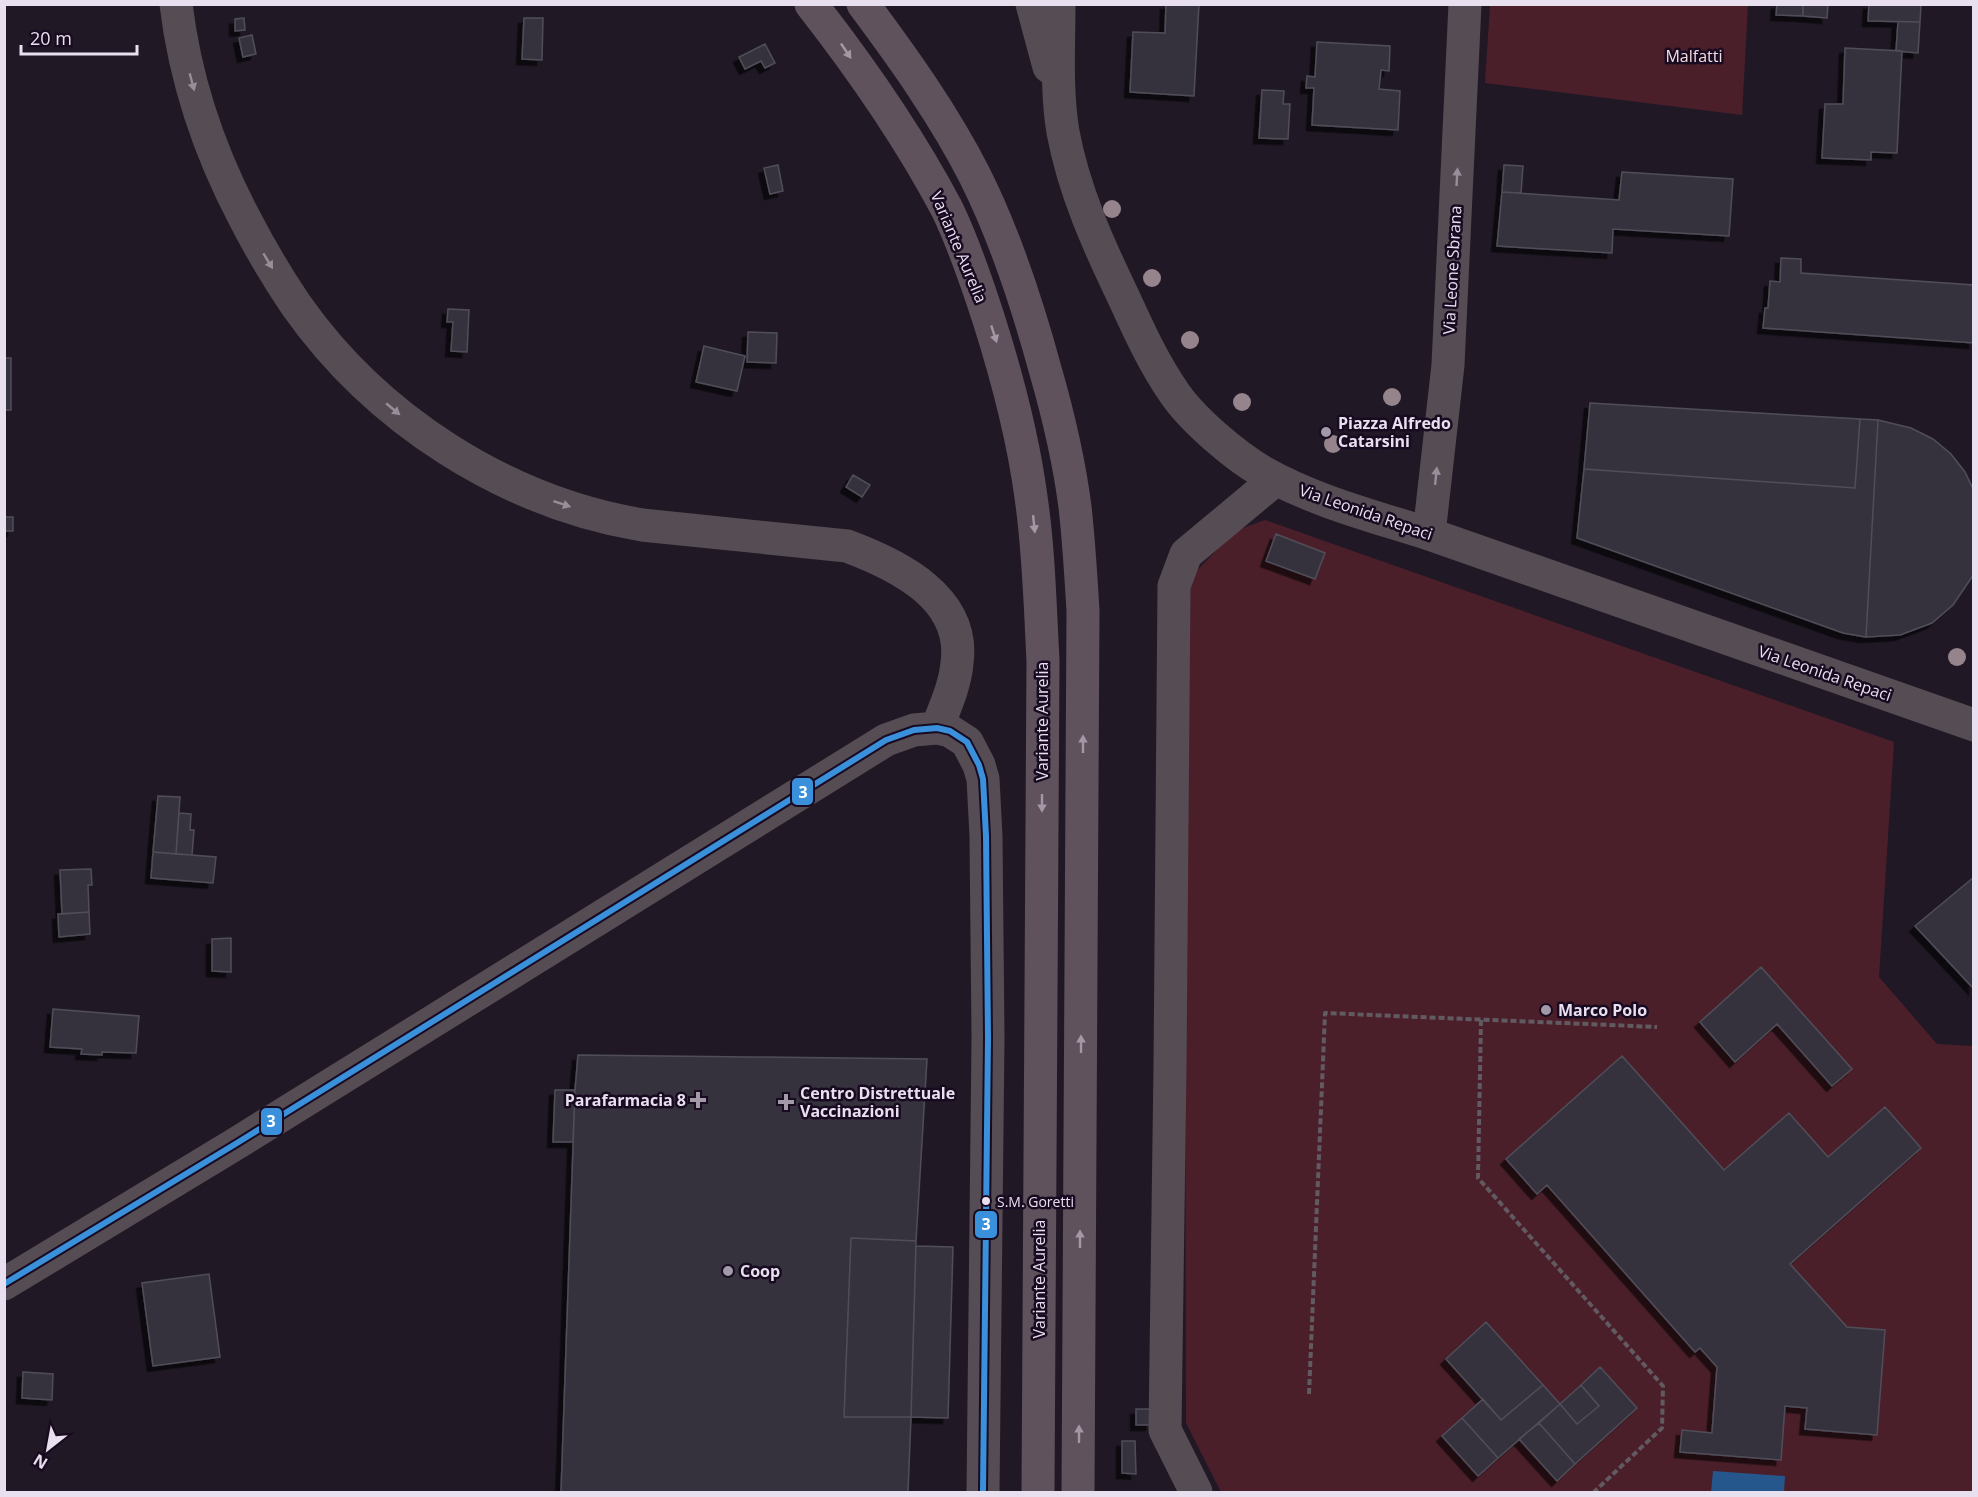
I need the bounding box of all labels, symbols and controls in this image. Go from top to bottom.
scale bar [21,18,136,56]
text: 20 m [30,26,72,50]
one-way arrow [840,42,852,58]
park label: Malfatti [1665,45,1723,67]
one-way arrow [188,73,197,91]
one-way arrow [1452,167,1461,186]
street label: Variante Aurelia [926,188,992,306]
street label: Via Leone Sbrana [1438,205,1466,335]
one-way arrow [262,253,273,269]
one-way arrow [989,325,999,343]
one-way arrow [385,402,400,415]
place label: Piazza Alfredo Catarsini [1338,412,1451,452]
marker: Piazza Alfredo Catarsini [1319,425,1333,439]
one-way arrow [1431,467,1440,486]
street label: Via Leonida Repaci [1296,479,1436,545]
one-way arrow [553,499,571,509]
one-way arrow [1029,515,1039,534]
street label: Via Leonida Repaci [1755,640,1895,706]
street label: Variante Aurelia [1031,662,1053,780]
one-way arrow [1078,735,1088,754]
line badge: 3 [791,777,814,806]
text: 3 [798,781,808,803]
one-way arrow [1037,793,1047,812]
place label: Marco Polo [1558,999,1647,1021]
marker: Marco Polo [1539,1003,1553,1017]
one-way arrow [1076,1035,1086,1054]
place label: Centro Distrettuale Vaccinazioni [800,1082,955,1122]
place label: Parafarmacia 8 [565,1089,686,1111]
marker: Parafarmacia 8 [691,1093,705,1107]
marker: Centro Distrettuale Vaccinazioni [777,1093,795,1111]
line badge: 3 [260,1107,283,1136]
text: 3 [266,1110,276,1132]
place label: S.M. Goretti [997,1192,1074,1211]
marker: S.M. Goretti [980,1195,992,1207]
line badge: 3 [974,1210,998,1239]
text: 3 [981,1213,991,1235]
street label: Variante Aurelia [1028,1220,1050,1338]
one-way arrow [1075,1230,1085,1249]
place label: Coop [740,1260,780,1282]
marker: Coop [721,1264,735,1278]
north arrow [18,1419,78,1479]
one-way arrow [1074,1425,1084,1444]
text: N [29,1449,52,1475]

